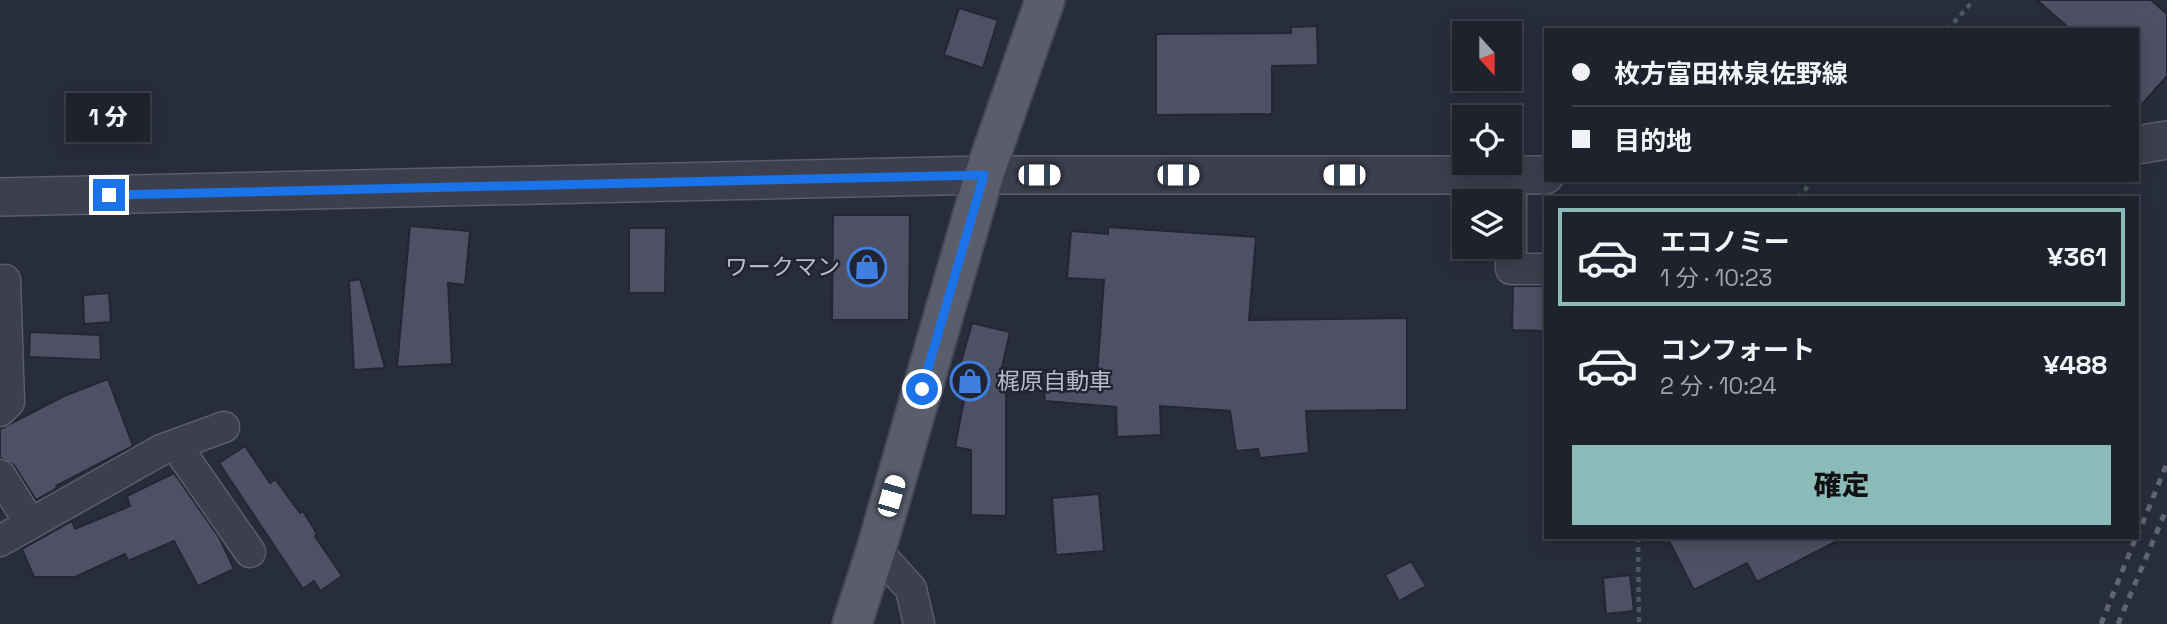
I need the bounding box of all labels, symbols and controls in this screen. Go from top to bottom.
north arrow [1452,21,1522,91]
map controls [1452,21,1522,259]
text: 枚方富田林泉佐野線 [1614,57,1848,91]
callout: 1 分 [67,94,151,142]
text: 1 分 [88,102,128,132]
button: locate [1452,105,1522,175]
text: 目的地 [1614,124,1692,158]
car [1019,165,1061,186]
car [1158,165,1200,186]
car [1324,165,1366,186]
route end [93,179,125,211]
button: layers [1452,189,1522,259]
text: エコノミー [1660,225,1790,259]
icon: car [1576,226,1639,289]
text: ¥361 [2047,240,2107,274]
shop icon: ワークマン [846,246,888,288]
place label: ワークマン [725,252,840,282]
text: 1 分 · 10:23 [1660,263,1773,293]
text: コンフォート [1660,333,1815,367]
icon: car [1576,334,1639,397]
text: ¥488 [2043,348,2107,382]
shop icon: 梶原自動車 [949,360,991,402]
place label: 梶原自動車 [997,366,1112,396]
text: 2 分 · 10:24 [1660,371,1777,401]
route start [906,373,938,405]
button: 確定 [1572,445,2111,525]
car [876,473,907,519]

